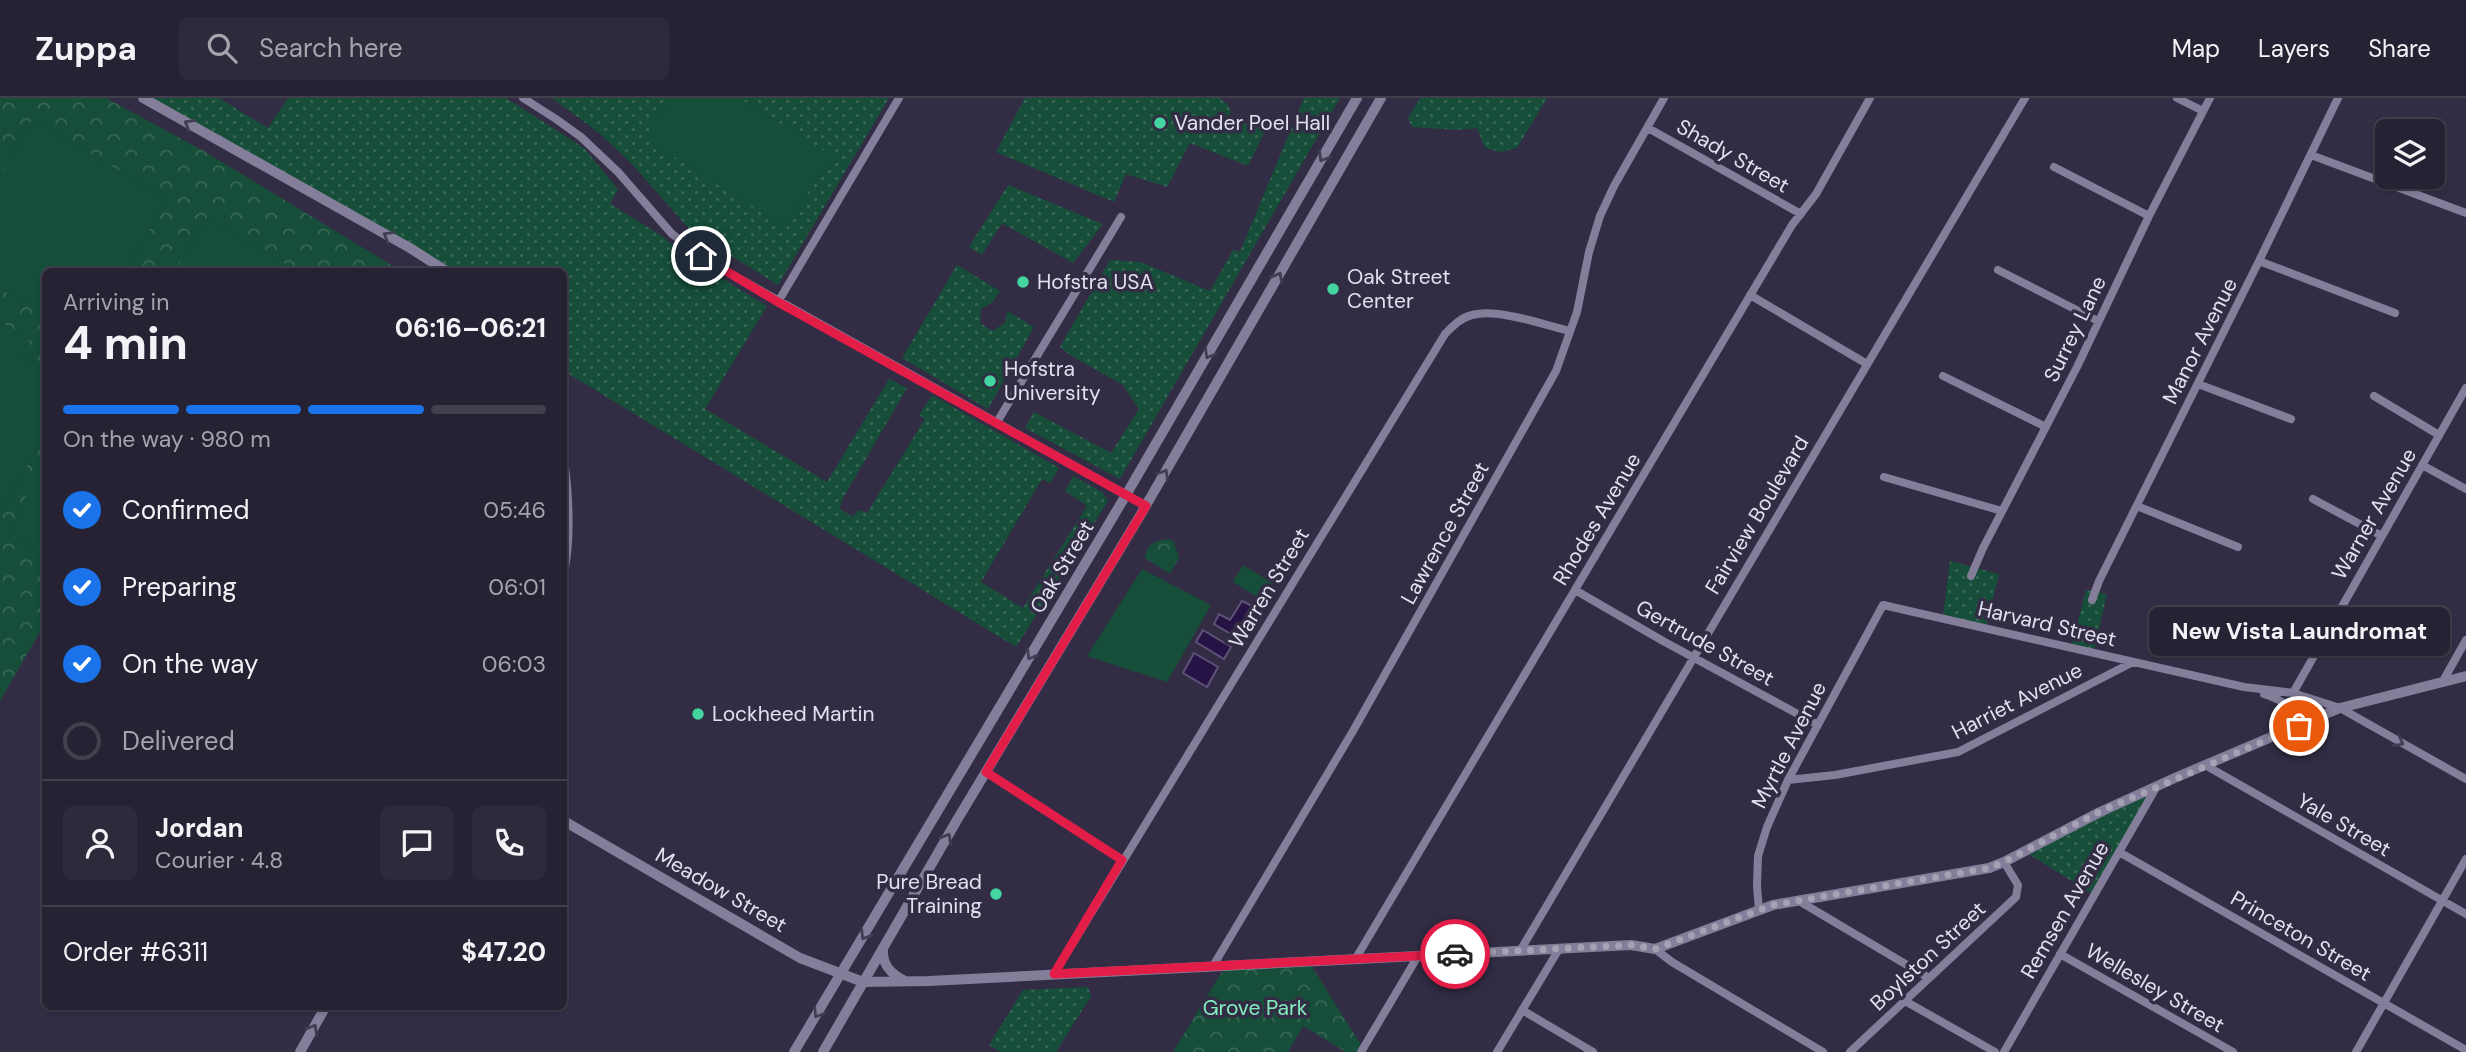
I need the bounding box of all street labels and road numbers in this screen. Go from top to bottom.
street label: Shady Street [1672,112,1794,200]
street label: Surrey Lane [2037,271,2113,387]
street label: Manor Avenue [2156,273,2244,409]
street label: Fairview Boulevard [1699,431,1815,599]
street label: Warner Avenue [2325,443,2423,585]
street label: Rhodes Avenue [1546,448,1648,590]
street label: Lawrence Street [1394,457,1496,609]
street label: Oak Street [1023,515,1101,619]
street label: Warren Street [1222,523,1316,653]
street label: Gertrude Street [1631,593,1779,693]
street label: Harvard Street [1975,594,2119,654]
street label: Harriet Avenue [1947,656,2087,746]
street label: Myrtle Avenue [1745,677,1833,813]
street label: Yale Street [2292,787,2396,863]
street label: Remsen Avenue [2014,836,2116,984]
street label: Meadow Street [650,841,792,939]
street label: Princeton Street [2226,884,2376,988]
street label: Boylston Street [1864,895,1992,1017]
street label: Wellesley Street [2080,937,2230,1039]

